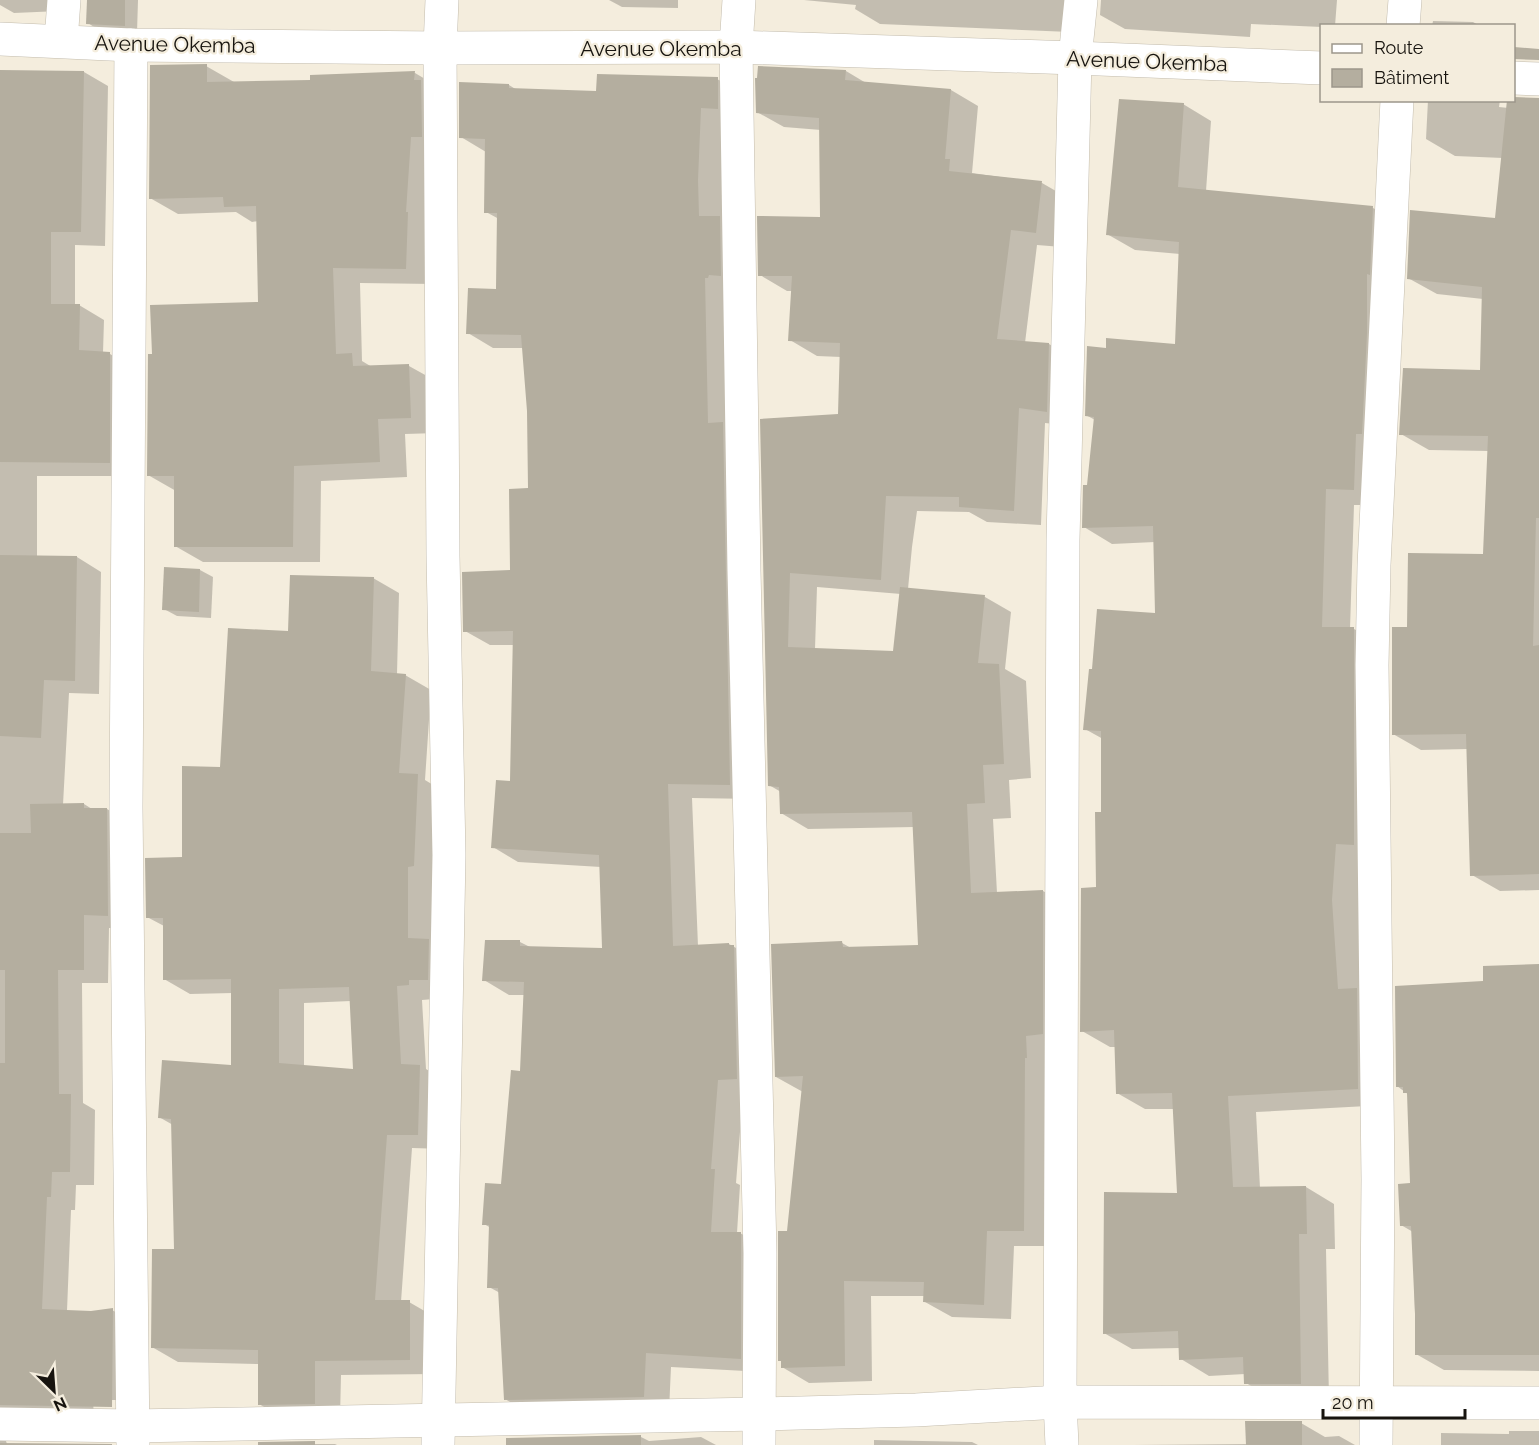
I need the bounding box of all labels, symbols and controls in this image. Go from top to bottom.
legend [1320,24,1515,102]
street label: Avenue Okemba [94,30,256,58]
street label: Avenue Okemba [580,36,742,61]
text: Route [1374,37,1424,58]
street label: Avenue Okemba [1066,46,1228,76]
text: Bâtiment [1374,67,1449,88]
north arrow [24,1361,84,1421]
scale bar [1323,1382,1466,1420]
text: 20 m [1332,1392,1374,1413]
text: N [51,1393,70,1415]

